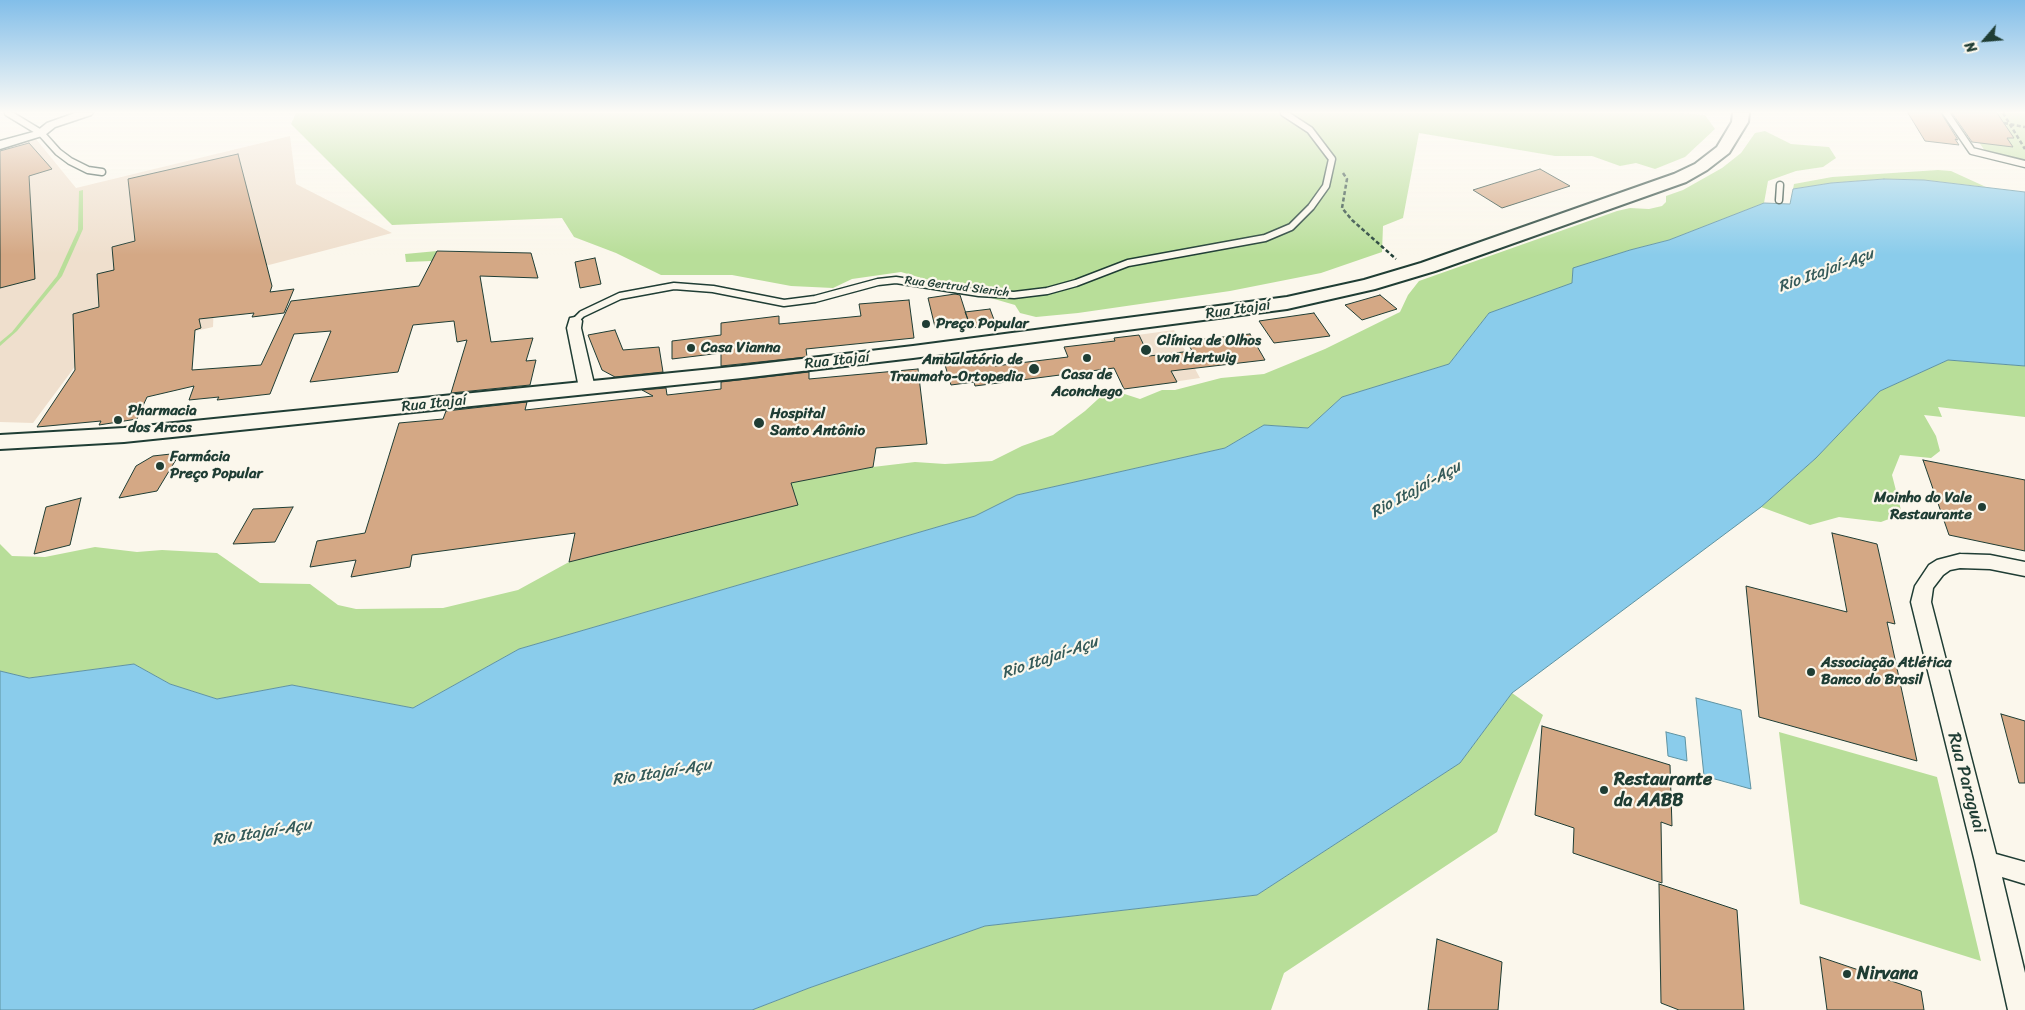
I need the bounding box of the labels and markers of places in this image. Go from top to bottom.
place label: Preço Popular [936,315,1029,333]
marker: Preço Popular [920,318,932,330]
place label: Clínica de Olhos von Hertwig [1157,332,1261,367]
place label: Casa Vianna [701,339,780,357]
marker: Casa Vianna [685,342,697,354]
marker: Clínica de Olhos von Hertwig [1139,343,1153,357]
place label: Ambulatório de Traumato-Ortopedia [890,351,1023,386]
marker: Casa de Aconchego [1081,352,1093,364]
marker: Ambulatório de Traumato-Ortopedia [1027,362,1041,376]
place label: Casa de Aconchego [1051,366,1123,401]
place label: Pharmacia dos Arcos [128,402,197,437]
place label: Hospital Santo Antônio [770,405,865,440]
marker: Pharmacia dos Arcos [112,414,124,426]
marker: Hospital Santo Antônio [752,416,766,430]
place label: Farmácia Preço Popular [170,448,263,483]
marker: Farmácia Preço Popular [154,460,166,472]
place label: Moinho do Vale Restaurante [1874,489,1972,524]
marker: Moinho do Vale Restaurante [1976,501,1988,513]
place label: Associação Atlética Banco do Brasil [1821,654,1952,689]
marker: Associação Atlética Banco do Brasil [1805,666,1817,678]
place label: Restaurante da AABB [1614,769,1712,812]
marker: Restaurante da AABB [1598,784,1610,796]
place label: Nirvana [1857,963,1918,985]
marker: Nirvana [1841,968,1853,980]

